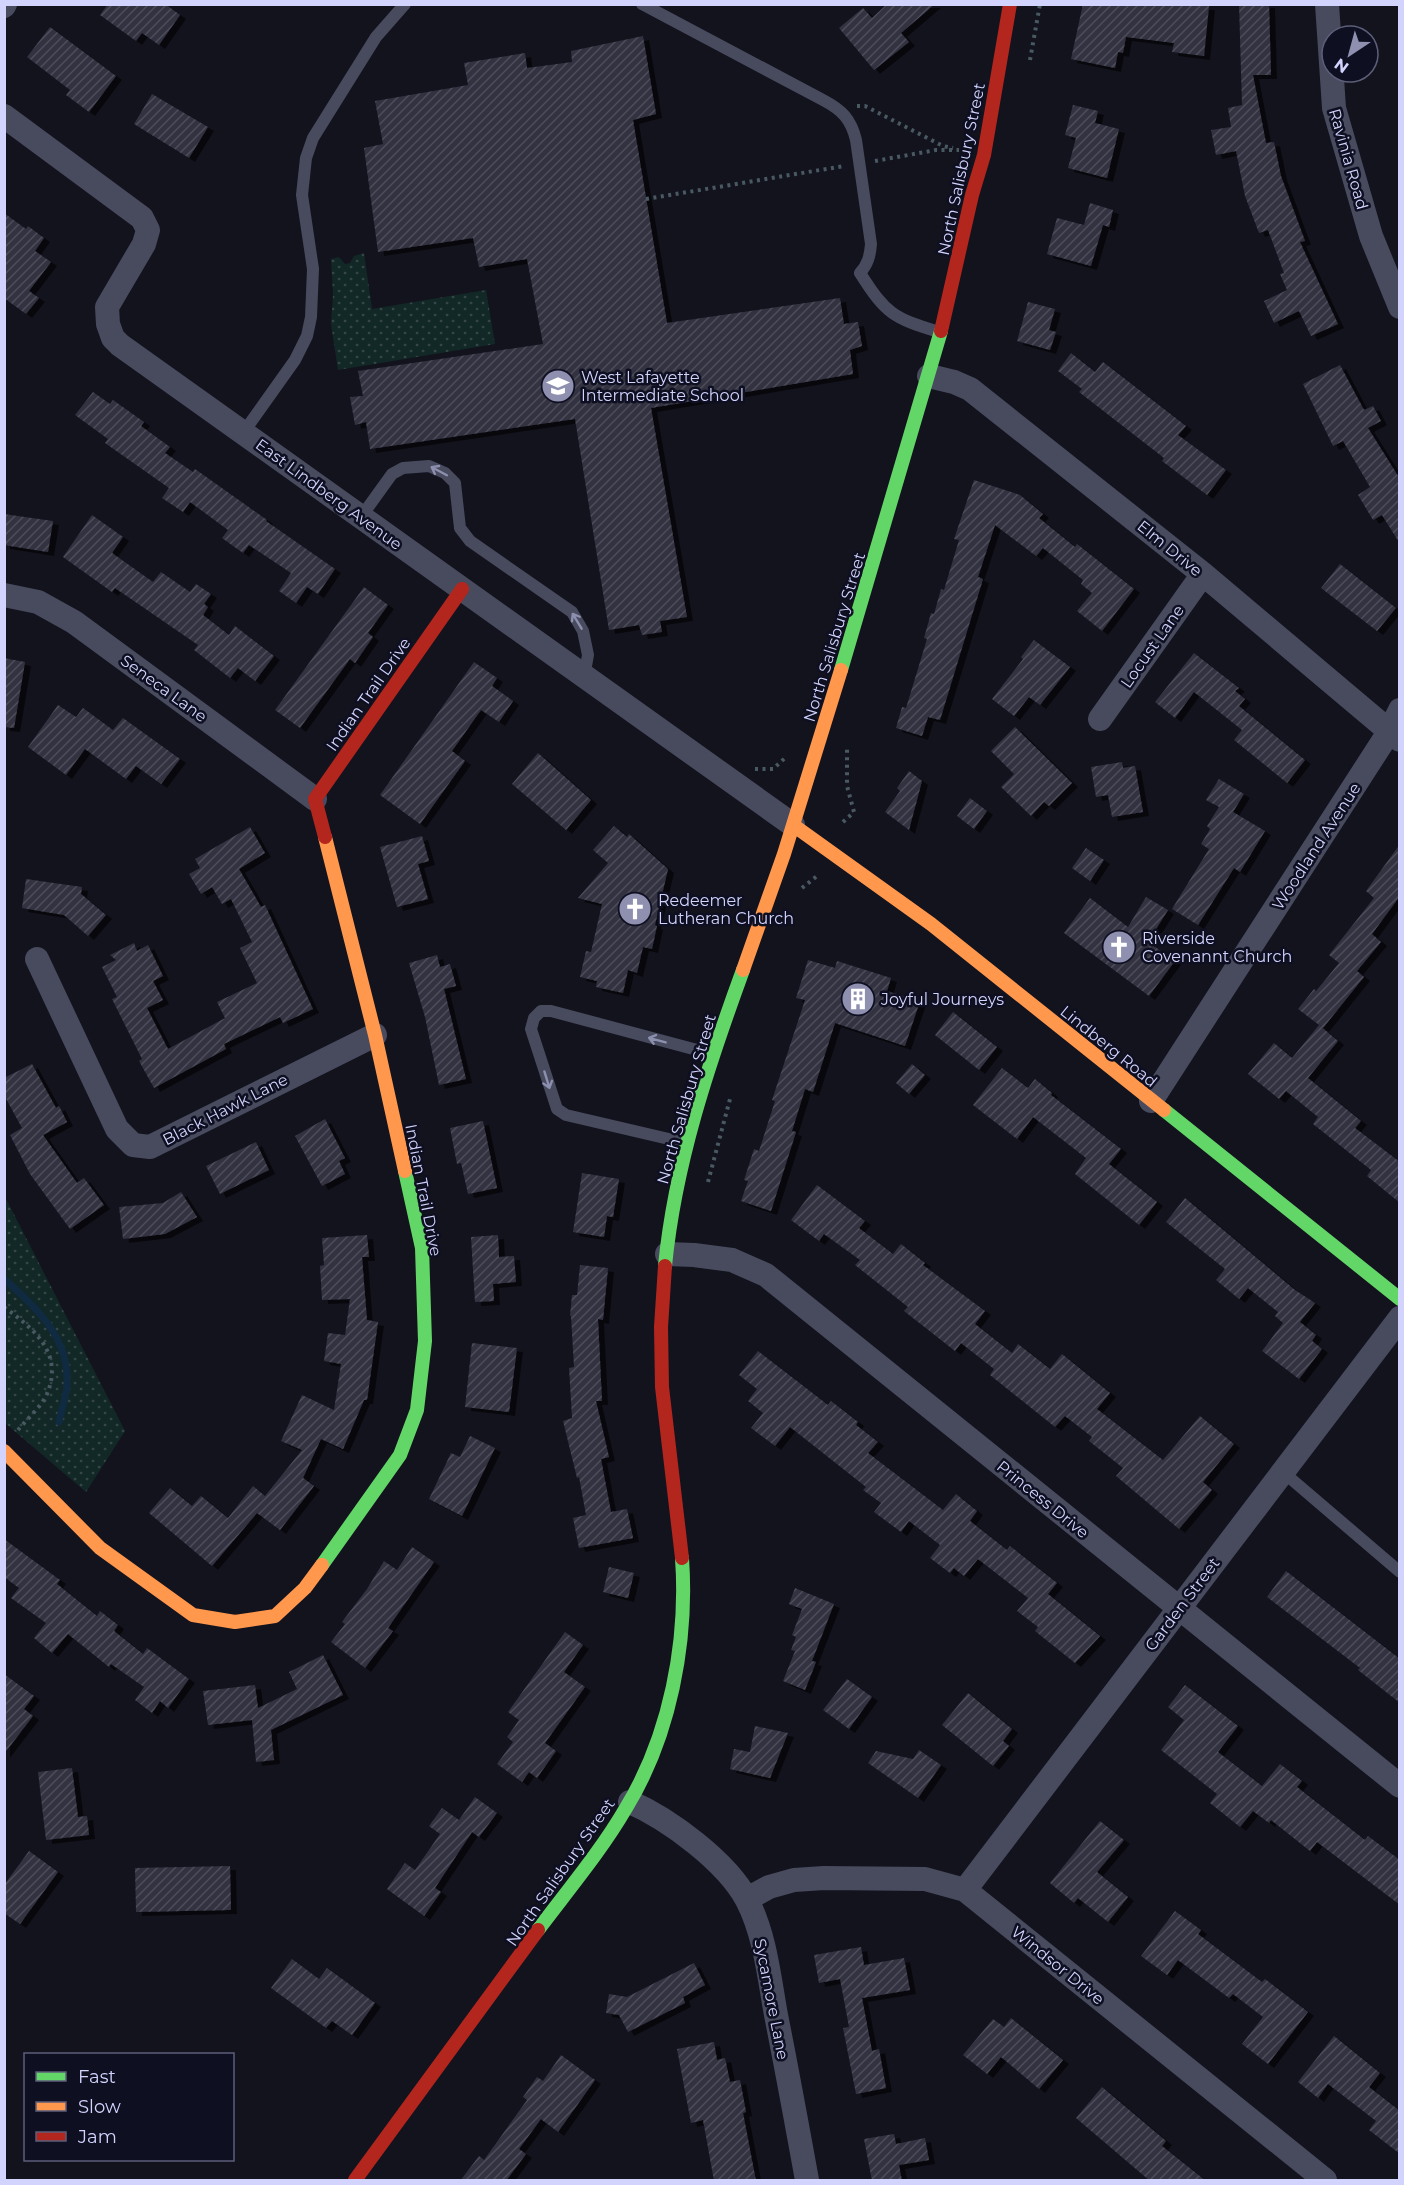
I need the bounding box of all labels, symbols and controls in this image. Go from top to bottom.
north arrow [1320,24,1380,84]
text: N [1331,54,1352,77]
street label: North Salisbury Street [934,81,989,257]
street label: Ravinia Road [1325,106,1372,212]
school or university icon: West Lafayette Intermediate School [540,368,576,404]
place label: West Lafayette Intermediate School [581,368,744,405]
street label: East Lindberg Avenue [252,435,406,554]
one-way arrow [430,465,448,476]
street label: Elm Drive [1133,516,1206,580]
street label: North Salisbury Street [800,550,869,724]
street label: Locust Lane [1117,601,1188,691]
one-way arrow [570,613,582,630]
street label: Indian Trail Drive [322,634,415,755]
street label: Seneca Lane [117,651,211,726]
street label: Woodland Avenue [1268,779,1365,913]
church icon: Redeemer Lutheran Church [617,891,653,927]
place label: Redeemer Lutheran Church [658,891,794,928]
church icon: Riverside Covenannt Church [1101,929,1137,965]
place label: Riverside Covenannt Church [1142,929,1292,966]
building icon: Joyful Journeys [840,981,876,1017]
place label: Joyful Journeys [880,990,1004,1009]
street label: Lindberg Road [1056,1002,1161,1091]
street label: North Salisbury Street [653,1011,720,1186]
one-way arrow [648,1034,667,1045]
street label: Black Hawk Lane [159,1070,291,1149]
one-way arrow [542,1070,553,1089]
street label: Indian Trail Drive [401,1122,446,1258]
street label: Princess Drive [993,1457,1092,1542]
street label: Garden Street [1141,1553,1224,1655]
street label: North Salisbury Street [502,1794,619,1950]
street label: Windsor Drive [1007,1922,1108,2009]
street label: Sycamore Lane [750,1937,793,2061]
legend [24,2053,234,2161]
text: Fast [78,2066,116,2088]
text: Slow [78,2096,121,2118]
text: Jam [77,2126,117,2148]

